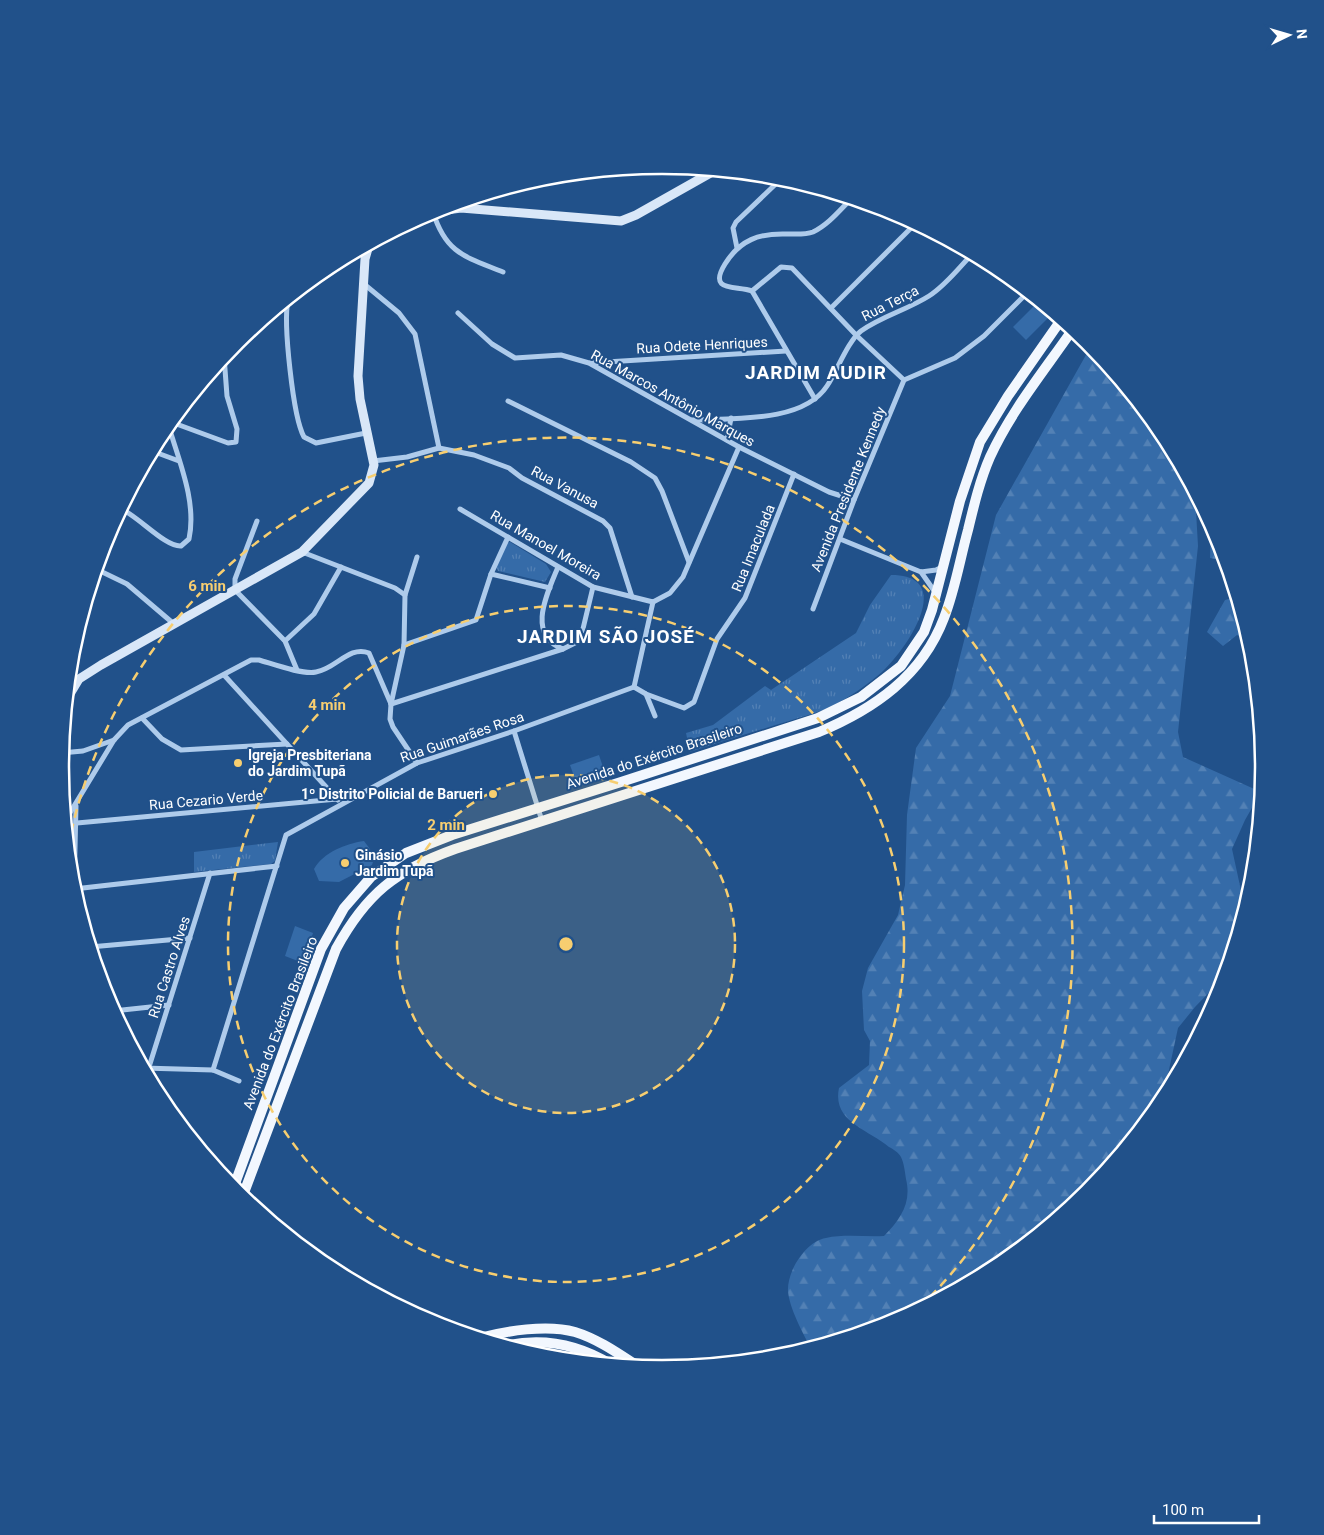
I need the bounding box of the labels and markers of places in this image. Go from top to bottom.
place label: Igreja Presbiteriana do Jardim Tupã [248,747,372,779]
marker: Igreja Presbiteriana do Jardim Tupã [232,757,244,769]
place label: 1º Distrito Policial de Barueri [301,786,483,802]
marker: 1º Distrito Policial de Barueri [487,788,499,800]
place label: Ginásio Jardim Tupã [355,847,434,879]
marker: Ginásio Jardim Tupã [339,857,351,869]
centre of rings [557,935,575,953]

